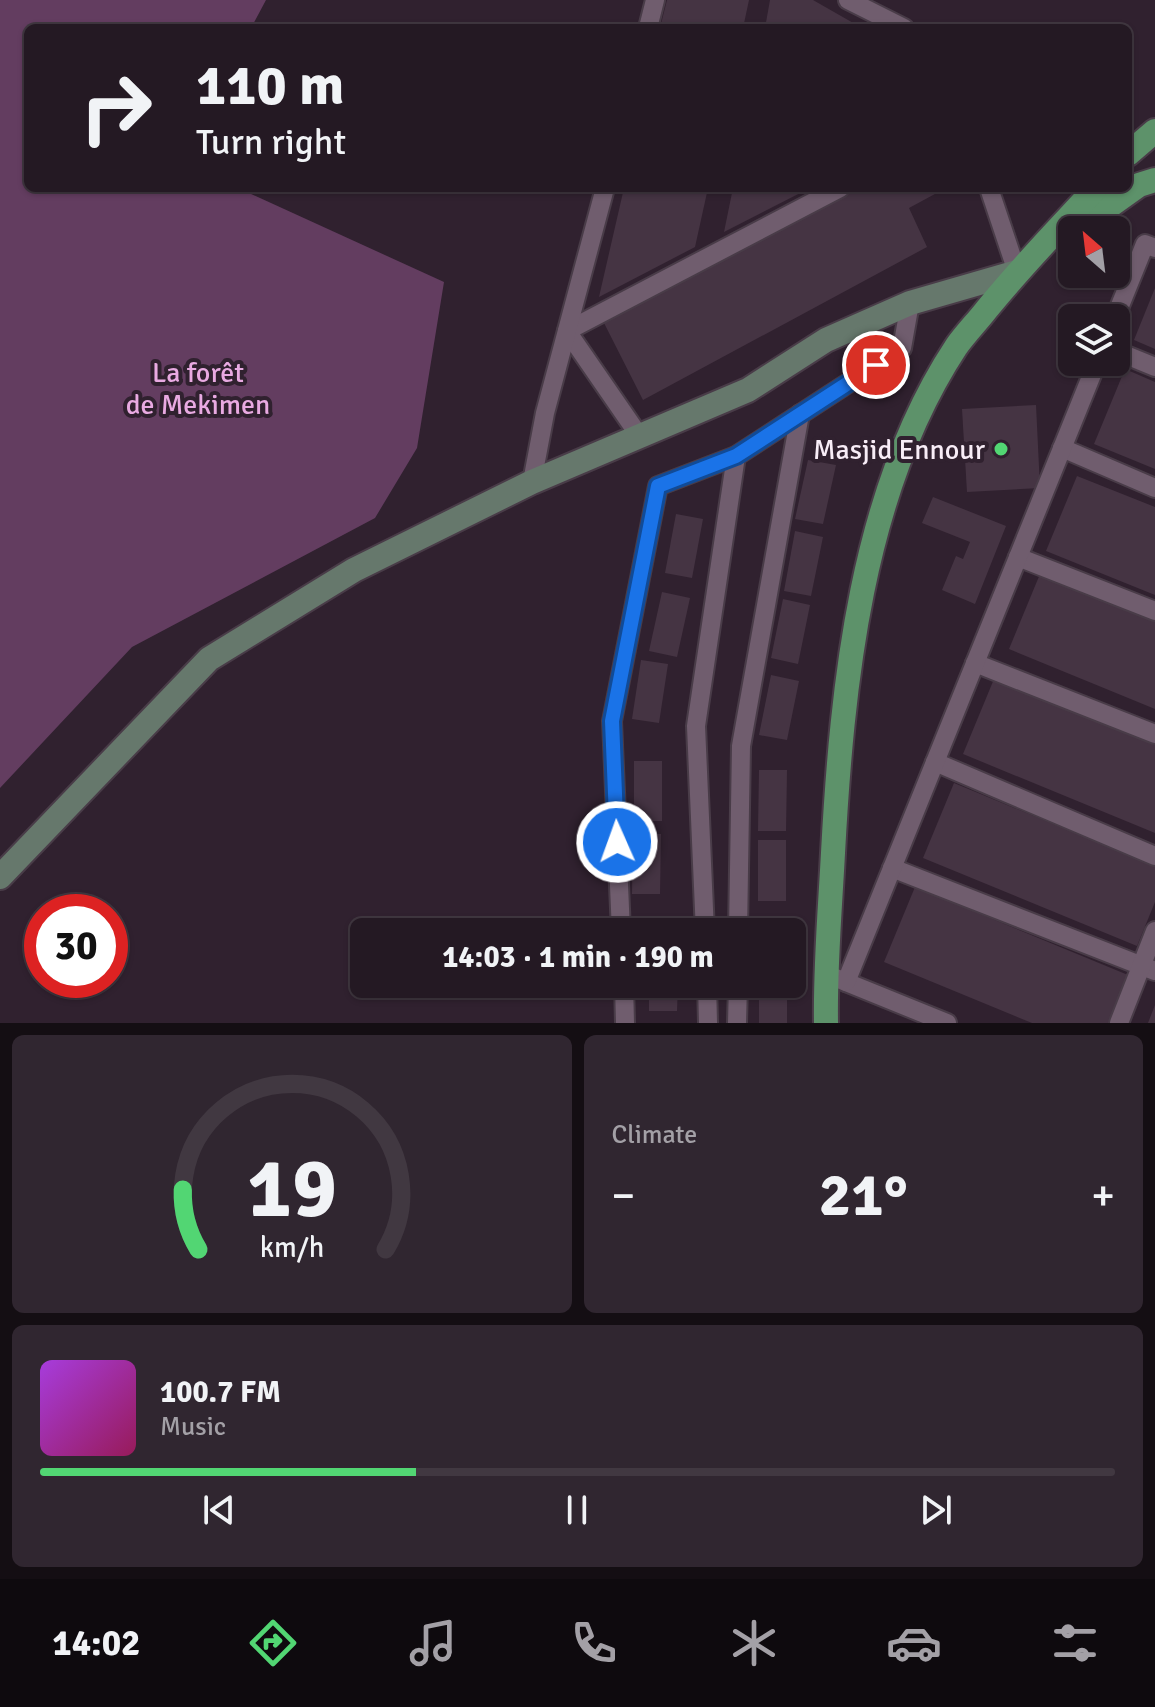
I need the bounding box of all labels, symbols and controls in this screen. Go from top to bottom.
text: 110 m [196,51,344,120]
icon: right [64,56,168,160]
text: Turn right [196,120,346,165]
north arrow [1058,216,1130,288]
map controls [1058,216,1130,376]
button: layers [1058,304,1130,376]
pin [842,331,910,399]
icon: arrive [854,343,898,387]
park label: La forêt de Mekimen [126,356,270,422]
place label: Masjid Ennour [813,433,986,467]
marker: Masjid Ennour [992,440,1010,458]
position arrow [575,800,659,884]
speed limit sign: 30 [24,894,128,998]
text: 14:03 · 1 min · 190 m [442,939,714,976]
text: Climate [612,1119,697,1151]
text: 19 [247,1138,337,1240]
text: 21° [819,1159,908,1233]
text: − [612,1169,635,1223]
text: + [1091,1169,1115,1223]
text: km/h [259,1230,324,1265]
text: 100.7 FM [160,1374,281,1411]
text: Music [160,1411,226,1443]
icon: previous [197,1488,241,1532]
icon: pause [555,1488,599,1532]
icon: next [914,1488,958,1532]
icon: directions [245,1615,301,1671]
icon: music [405,1615,461,1671]
icon: phone [566,1615,622,1671]
icon: climate [726,1615,782,1671]
icon: car [886,1615,942,1671]
icon: filters [1047,1615,1103,1671]
text: 14:02 [52,1621,141,1666]

